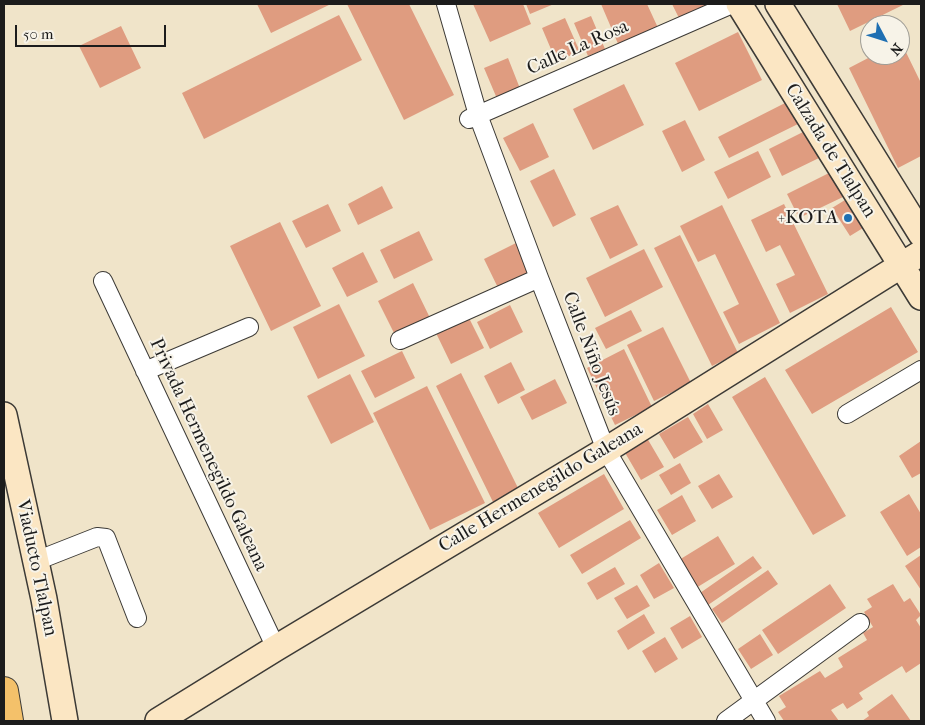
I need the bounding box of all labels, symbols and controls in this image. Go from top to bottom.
scale bar [18,15,169,47]
street label: Calle La Rosa [524,15,632,81]
north arrow [860,15,910,65]
text: 50 m [23,25,53,43]
text: N [886,40,906,59]
street label: Calzada de Tlalpan [780,80,880,222]
place label: +KOTA [778,207,838,229]
marker: +KOTA [842,212,854,224]
street label: Calle Niño Jesús [557,289,625,419]
street label: Privada Hermenegildo Galeana [144,335,272,575]
street label: Calle Hermenegildo Galeana [435,418,647,558]
street label: Viaducto Tlalpan [10,498,62,638]

